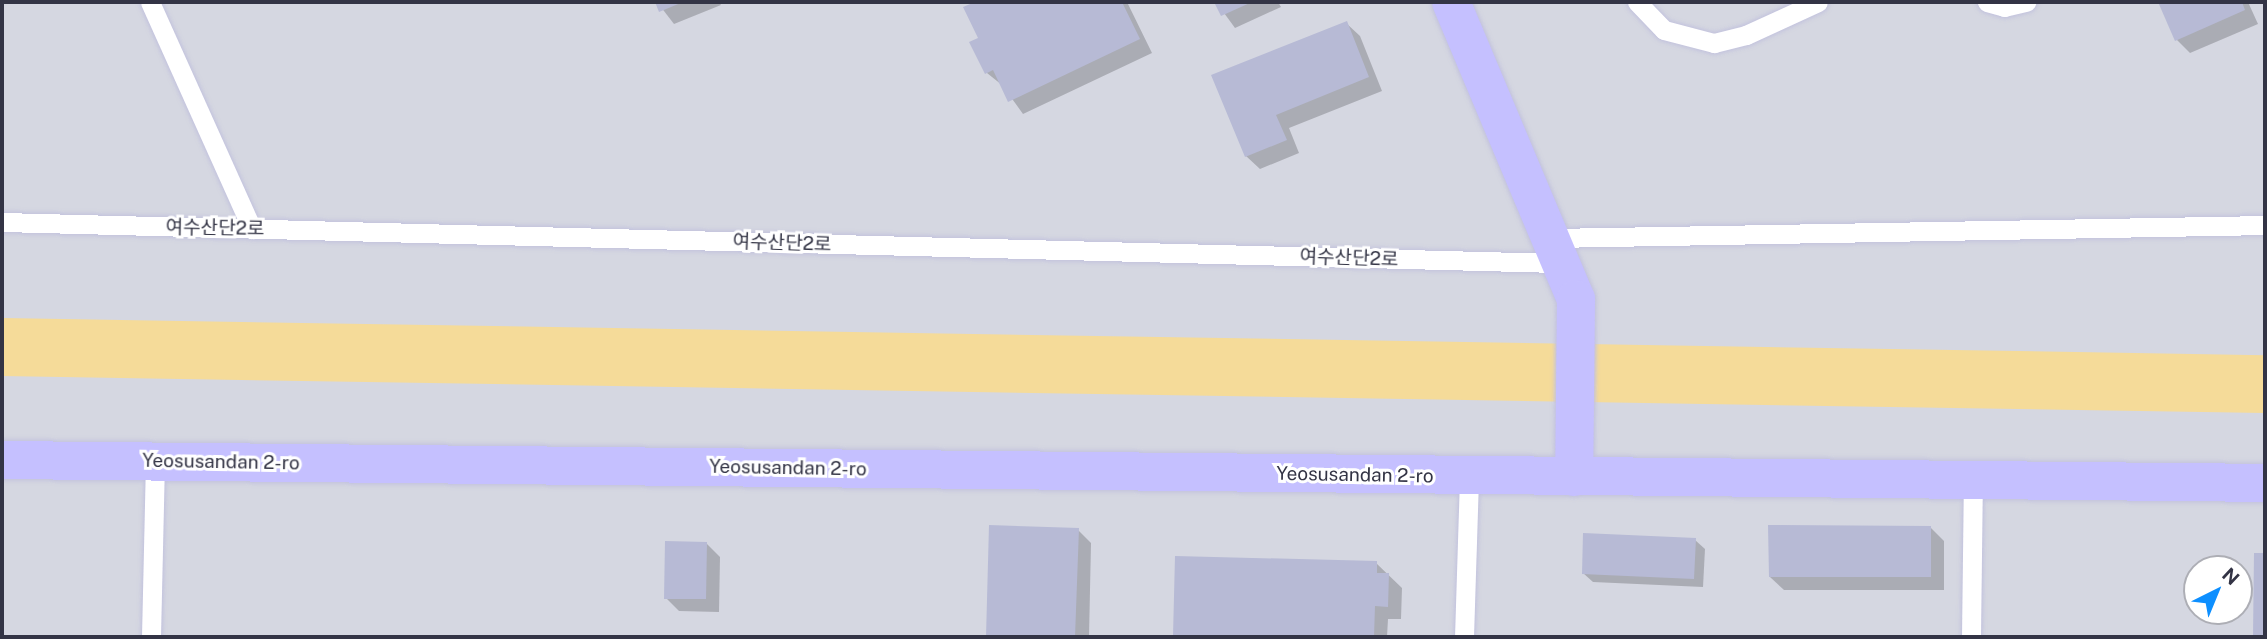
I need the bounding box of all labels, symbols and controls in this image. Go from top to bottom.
street label: 여수산단2로 [165,216,265,240]
street label: 여수산단2로 [732,230,832,256]
street label: 여수산단2로 [1299,245,1399,271]
street label: Yeosusandan 2-ro [142,449,300,475]
street label: Yeosusandan 2-ro [709,455,867,481]
street label: Yeosusandan 2-ro [1276,462,1434,488]
north arrow [2183,555,2253,625]
text: N [2218,563,2244,589]

